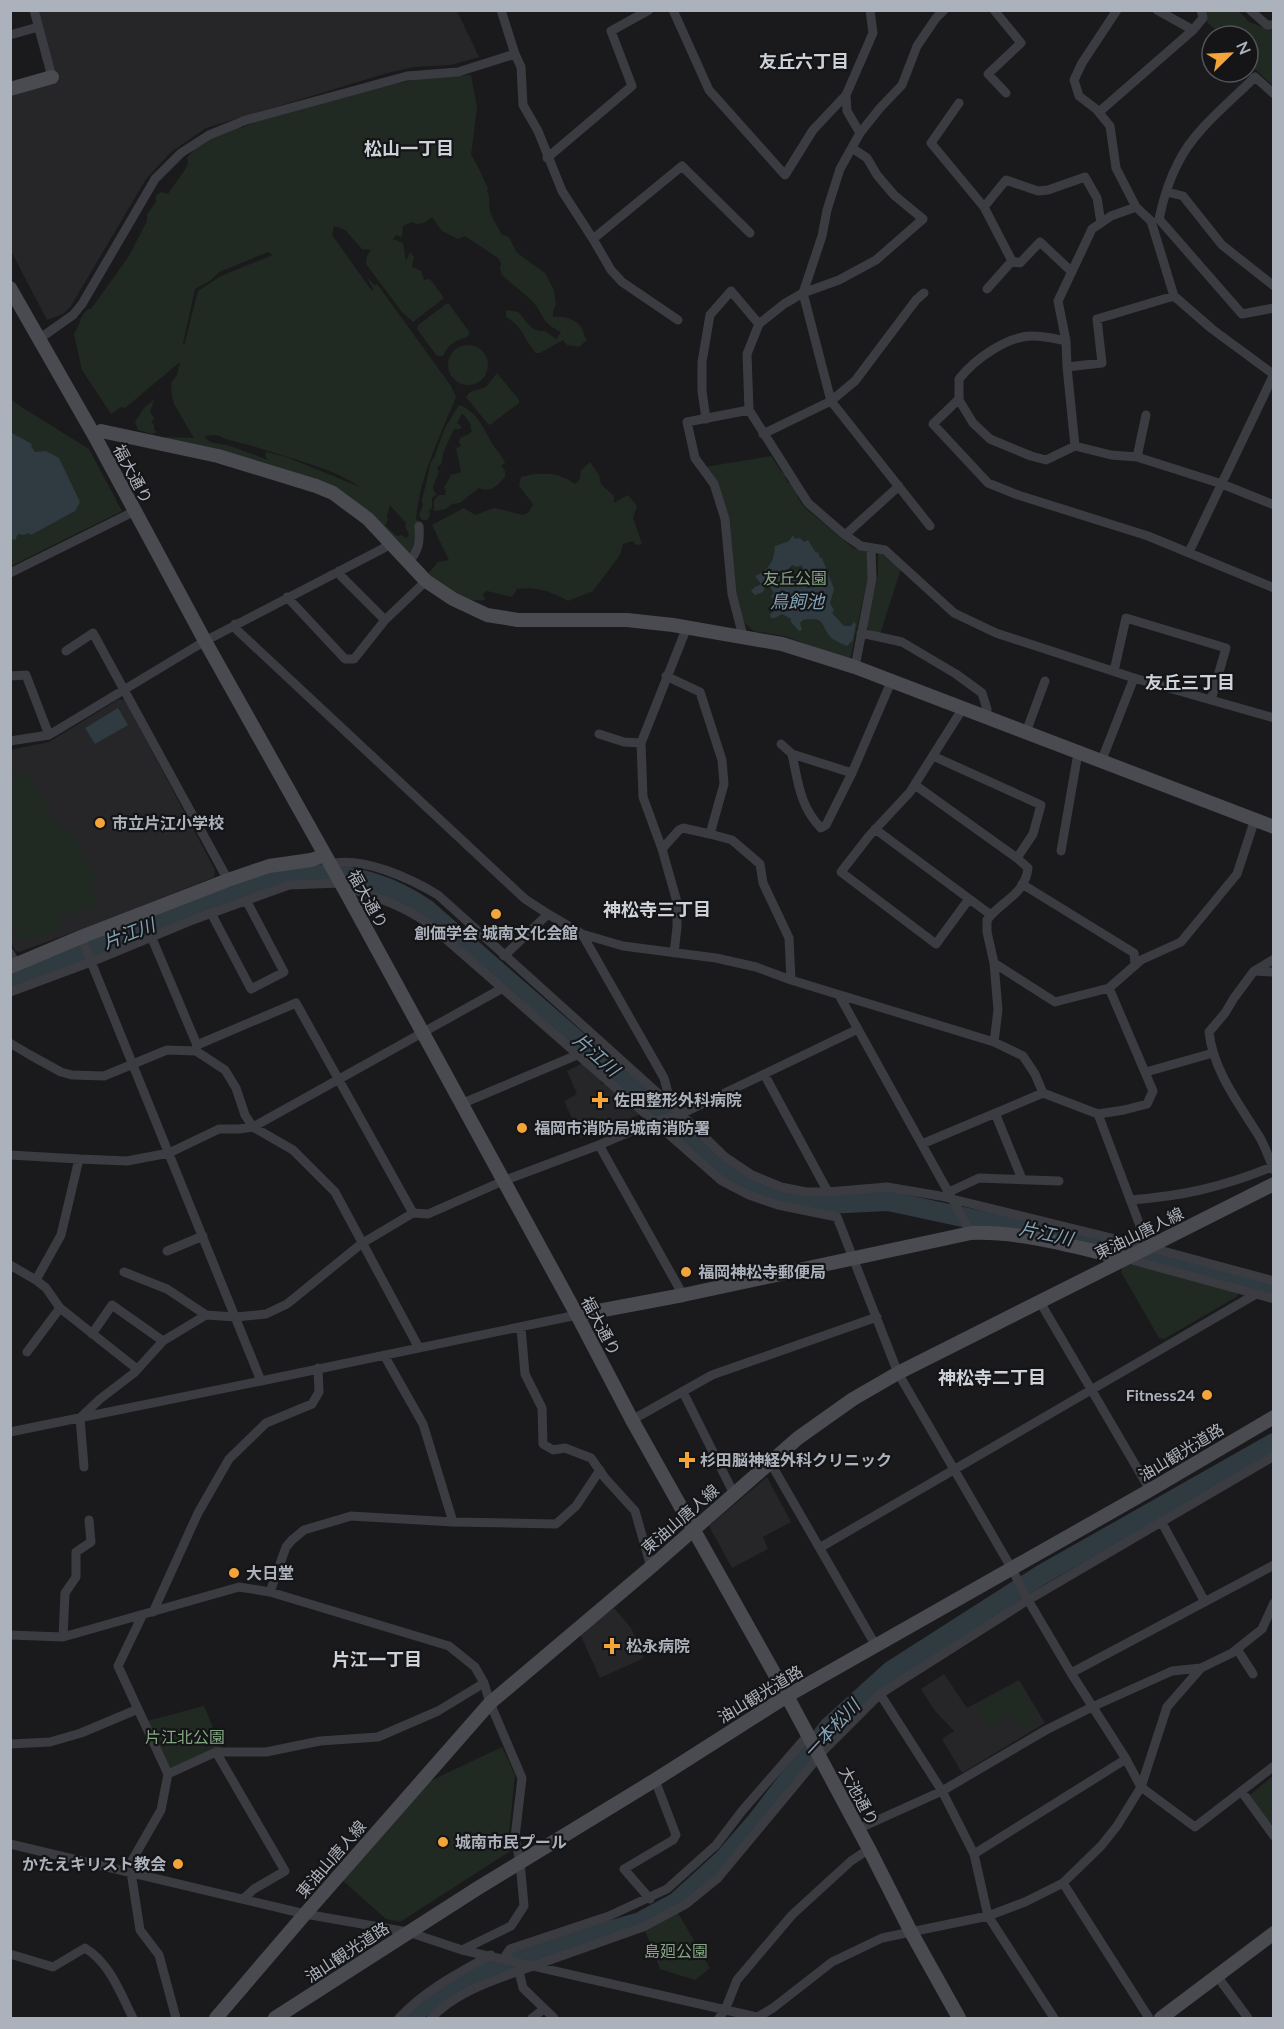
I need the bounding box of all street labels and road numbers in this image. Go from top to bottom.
street label: 福大通り [110,441,157,506]
street label: 福大通り [345,866,392,931]
street label: 東油山唐人線 [1091,1203,1186,1262]
street label: 福大通り [578,1293,625,1358]
street label: 油山観光道路 [1135,1419,1227,1484]
street label: 東油山唐人線 [637,1480,722,1557]
street label: 油山観光道路 [714,1661,806,1726]
street label: 大池通り [836,1763,883,1828]
street label: 東油山唐人線 [292,1816,369,1901]
street label: 油山観光道路 [301,1917,392,1986]

